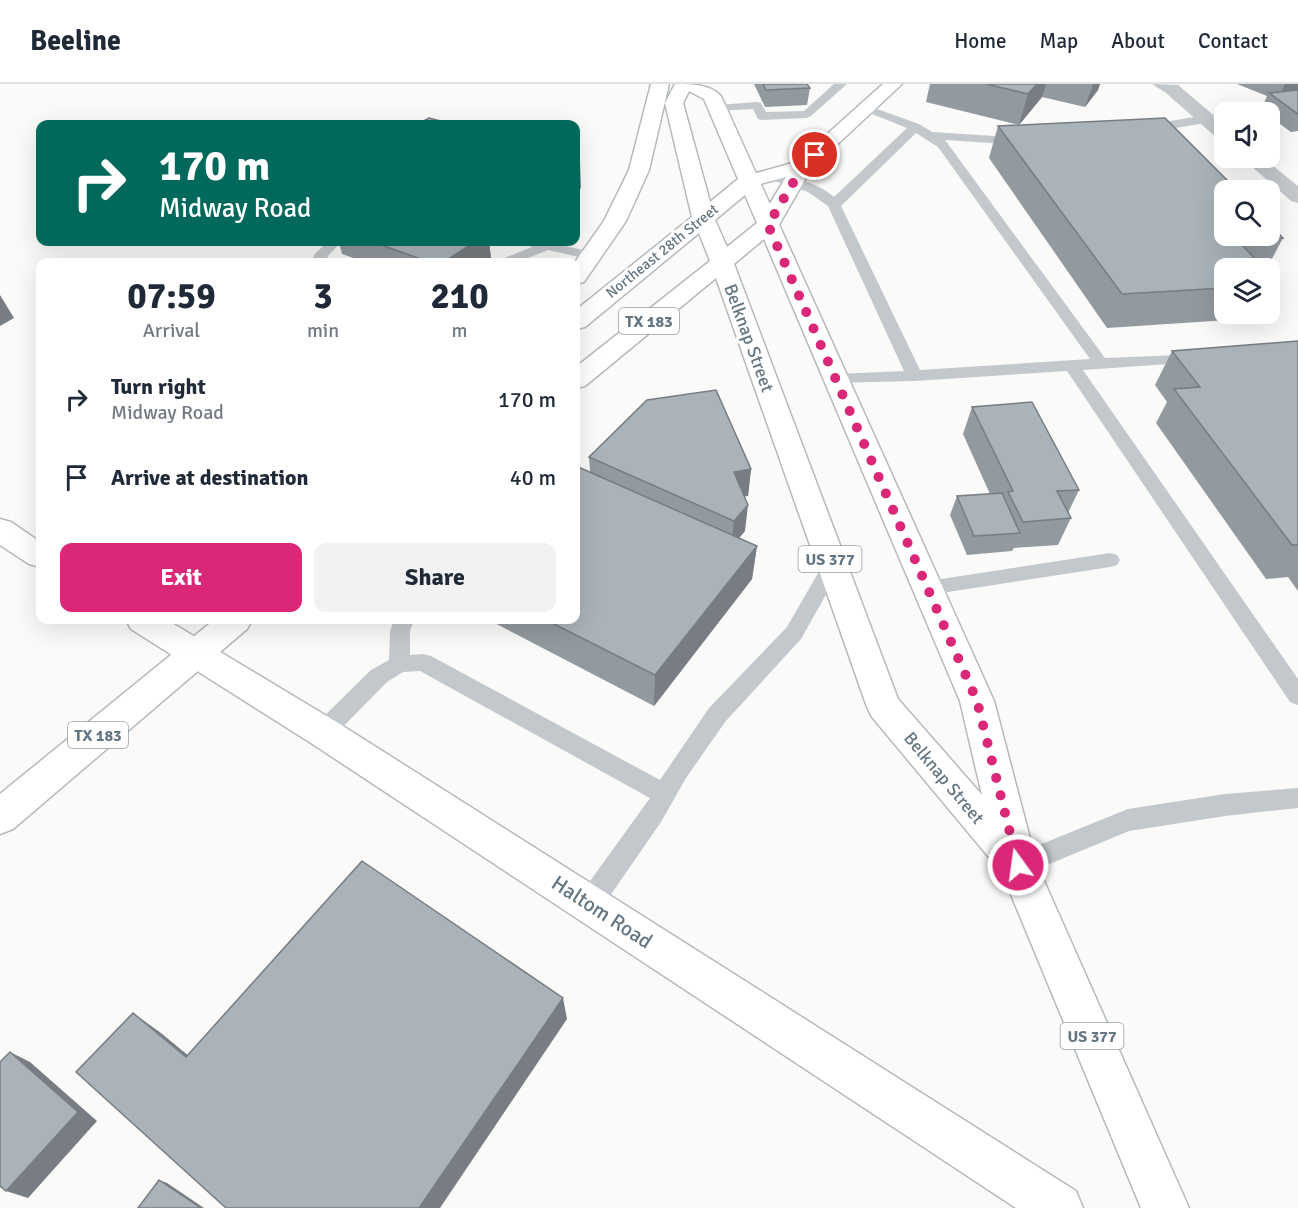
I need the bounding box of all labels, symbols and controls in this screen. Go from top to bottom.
text: Beeline [30,24,121,58]
text: Home [954,28,1007,54]
text: Map [1040,28,1078,54]
text: About [1111,28,1165,54]
text: Contact [1198,28,1268,54]
map controls [1214,102,1280,324]
button: sound [1214,102,1280,168]
pin [789,129,840,180]
icon: arrive [798,138,831,171]
text: 170 m [159,141,270,192]
icon: right [60,144,138,222]
button: search [1214,180,1280,246]
text: Midway Road [159,192,311,225]
street label: Northeast 28th Street [602,200,722,302]
button: layers [1214,258,1280,324]
text: 07:59 [127,274,216,319]
text: 3 [313,274,333,319]
text: 210 [430,274,489,319]
street label: Belknap Street [719,281,779,395]
road number: TX 183 [619,308,679,334]
text: Arrival [143,318,200,343]
text: min [307,318,339,343]
text: m [452,318,468,343]
text: Turn right [111,373,206,400]
icon: right [60,383,93,416]
text: 170 m [498,386,556,413]
text: Midway Road [111,400,224,425]
icon: arrive [60,461,93,494]
text: Arrive at destination [111,464,308,491]
text: 40 m [510,464,556,491]
button: Exit [60,543,302,612]
button: Share [314,543,556,612]
road number: US 377 [798,546,862,572]
road number: TX 183 [68,722,128,748]
street label: Belknap Street [899,727,989,829]
position arrow [986,833,1050,897]
street label: Haltom Road [547,870,657,954]
road number: US 377 [1060,1023,1124,1049]

